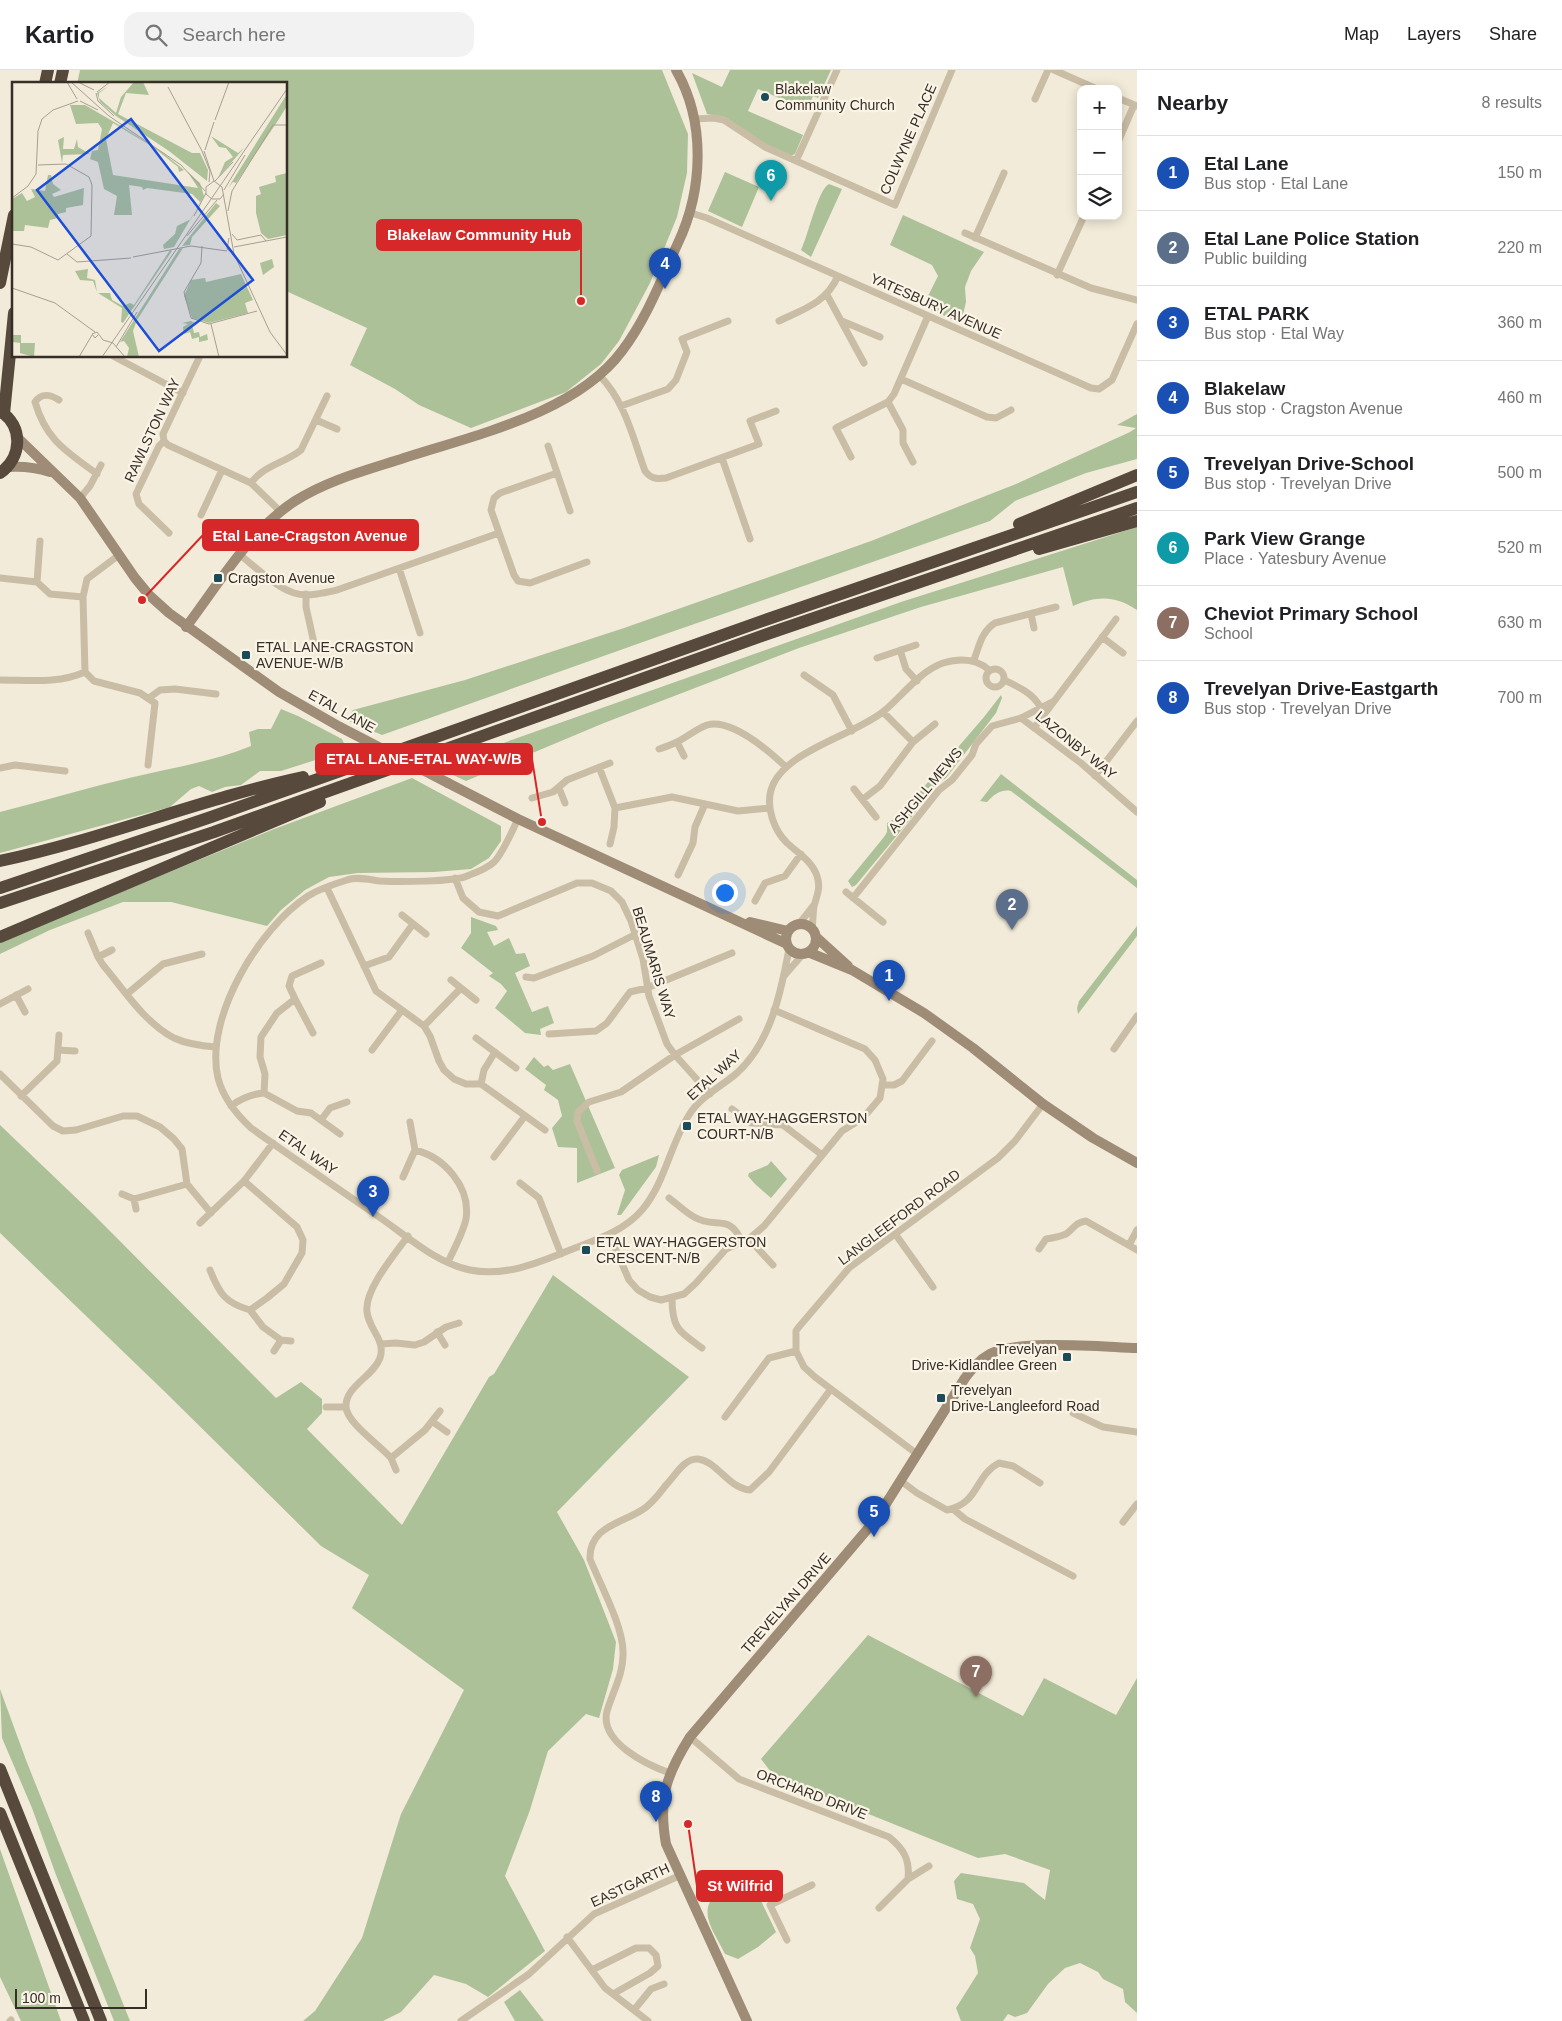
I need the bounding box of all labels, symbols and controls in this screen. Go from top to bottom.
search box [124,12,474,57]
text: Kartio [25,21,94,48]
icon: search [142,21,170,49]
text: Search here [182,24,286,45]
text: Map [1344,24,1379,44]
text: Layers [1407,24,1461,44]
text: Share [1489,24,1537,44]
place label: Blakelaw Community Church [775,81,895,113]
street label: COLWYNE PLACE [876,81,940,197]
inset map [12,82,288,358]
map controls [1077,85,1122,220]
button: + [1077,85,1122,130]
marker: Blakelaw Community Church [759,91,771,103]
text: Nearby [1157,91,1228,114]
text: 8 results [1482,94,1542,111]
button: − [1077,130,1122,175]
text: Etal Lane [1204,153,1288,174]
pin: 6 [755,160,787,201]
text: 1 [1169,164,1177,181]
text: 150 m [1498,164,1542,181]
button: layers [1077,175,1122,220]
text: Bus stop · Etal Lane [1204,175,1348,192]
callout: Blakelaw Community Hub [377,220,581,250]
text: Blakelaw Community Hub [387,226,571,243]
text: Etal Lane Police Station [1204,228,1419,249]
text: 2 [1169,239,1177,256]
text: 220 m [1498,239,1542,256]
pin: 4 [649,248,681,289]
text: Public building [1204,250,1307,267]
street label: YATESBURY AVENUE [868,270,1004,342]
text: ETAL PARK [1204,303,1310,324]
text: 3 [1169,314,1177,331]
text: 360 m [1498,314,1542,331]
text: Bus stop · Etal Way [1204,325,1344,342]
street label: RAWLSTON WAY [121,375,183,484]
text: Blakelaw [1204,378,1285,399]
text: 4 [1169,389,1177,406]
text: 460 m [1498,389,1542,406]
text: Bus stop · Cragston Avenue [1204,400,1403,417]
text: Trevelyan Drive-School [1204,453,1414,474]
text: 5 [1169,464,1177,481]
text: 500 m [1498,464,1542,481]
text: Bus stop · Trevelyan Drive [1204,475,1392,492]
callout: Etal Lane-Cragston Avenue [203,520,418,550]
text: Etal Lane-Cragston Avenue [213,527,407,544]
text: Park View Grange [1204,528,1365,549]
text: 6 [1169,539,1177,556]
text: 520 m [1498,539,1542,556]
text: Place · Yatesbury Avenue [1204,550,1386,567]
place label: Cragston Avenue [228,570,335,586]
marker: Cragston Avenue [212,572,224,584]
text: Cheviot Primary School [1204,603,1418,624]
text: 7 [1169,614,1177,631]
text: 630 m [1498,614,1542,631]
text: School [1204,625,1253,642]
place label: ETAL LANE-CRAGSTON AVENUE-W/B [256,639,414,671]
marker: ETAL LANE-CRAGSTON AVENUE-W/B [240,649,252,661]
text: Trevelyan Drive-Eastgarth [1204,678,1438,699]
street label: ETAL LANE [306,686,378,736]
text: 8 [1169,689,1177,706]
text: 700 m [1498,689,1542,706]
text: Bus stop · Trevelyan Drive [1204,700,1392,717]
street label: LAZONBY WAY [1032,708,1120,783]
callout: ETAL LANE-ETAL WAY-W/B [316,744,532,774]
street label: ASHGILL MEWS [885,744,965,836]
text: ETAL LANE-ETAL WAY-W/B [326,750,522,767]
your location [712,880,738,906]
pin: 2 [996,889,1028,930]
street label: BEAUMARIS WAY [629,905,679,1022]
pin: 1 [873,960,905,1001]
street label: ETAL WAY [683,1046,745,1104]
place label: ETAL WAY-HAGGERSTON COURT-N/B [697,1110,867,1142]
marker: ETAL WAY-HAGGERSTON COURT-N/B [681,1120,693,1132]
street label: ETAL WAY [276,1126,341,1178]
street label: LANGLEEFORD ROAD [835,1166,963,1268]
pin: 3 [357,1176,389,1217]
place label: ETAL WAY-HAGGERSTON CRESCENT-N/B [596,1234,766,1266]
marker: ETAL WAY-HAGGERSTON CRESCENT-N/B [580,1244,592,1256]
place label: Trevelyan Drive-Kidlandlee Green [911,1341,1057,1373]
marker: Trevelyan Drive-Kidlandlee Green [1061,1351,1073,1363]
place label: Trevelyan Drive-Langleeford Road [951,1382,1100,1414]
marker: Trevelyan Drive-Langleeford Road [935,1392,947,1404]
pin: 5 [858,1496,890,1537]
street label: TREVELYAN DRIVE [738,1550,834,1656]
pin: 7 [960,1656,992,1697]
street label: ORCHARD DRIVE [754,1765,870,1823]
pin: 8 [640,1781,672,1822]
street label: EASTGARTH [588,1860,672,1910]
callout: St Wilfrid [697,1871,782,1901]
text: St Wilfrid [707,1877,773,1894]
scale bar [15,1986,148,2009]
text: 100 m [22,1990,61,2006]

